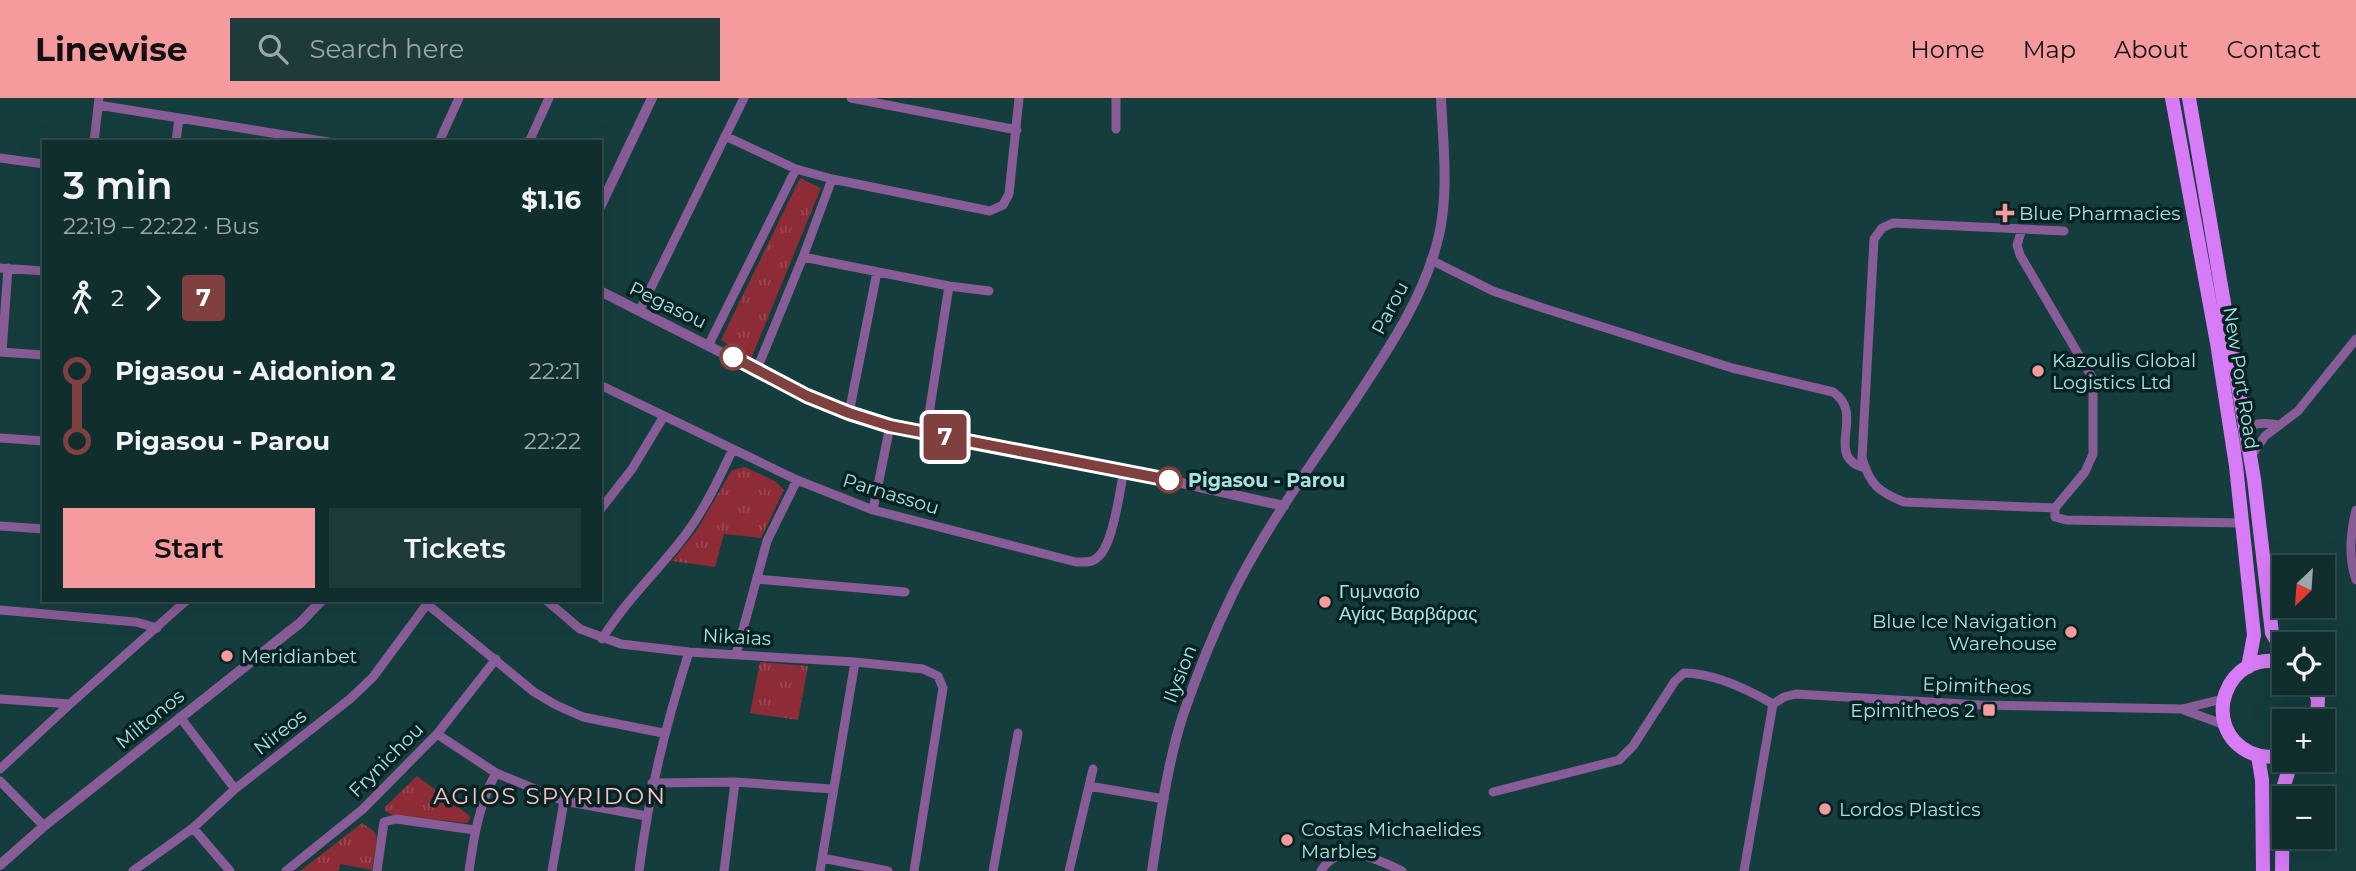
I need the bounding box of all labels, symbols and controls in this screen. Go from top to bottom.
search box [230,18,720,81]
text: Linewise [35,29,188,69]
icon: search [254,30,292,68]
text: Search here [310,33,464,65]
text: Home [1910,35,1985,64]
text: Map [2023,35,2076,64]
text: About [2114,35,2188,64]
text: Contact [2226,35,2321,64]
text: 3 min [63,162,173,209]
text: $1.16 [521,184,581,216]
place label: Blue Pharmacies [2019,202,2181,225]
marker: Blue Pharmacies [1997,205,2013,221]
text: 22:19 – 22:22 · Bus [63,212,259,240]
street label: Pegasou [626,276,710,334]
street label: Parou [1367,278,1413,338]
icon: walk [63,279,101,317]
icon: forward [134,279,172,317]
text: 7 [196,283,211,312]
text: 2 [111,284,124,312]
street label: New Port Road [2218,305,2264,451]
unlabelled marker [720,344,746,370]
place label: Kazoulis Global Logistics Ltd [2052,349,2196,394]
text: Pigasou - Aidonion 2 [115,355,396,387]
text: 22:21 [529,357,581,385]
marker: Kazoulis Global Logistics Ltd [2030,363,2046,379]
line badge: 7 [922,414,968,460]
text: 7 [938,422,952,451]
text: Pigasou - Parou [115,425,330,457]
text: 22:22 [524,427,581,455]
marker: Pigasou - Parou [1156,467,1182,493]
street label: Parnassou [840,468,942,520]
place label: Pigasou - Parou [1188,469,1345,492]
button: Start [63,508,315,588]
button: Tickets [329,508,581,588]
north arrow [2272,555,2334,618]
map controls [2272,555,2335,849]
place label: Γυμνασίο Αγίας Βαρβάρας [1339,580,1478,625]
marker: Γυμνασίο Αγίας Βαρβάρας [1317,594,1333,610]
place label: Blue Ice Navigation Warehouse [1872,610,2057,655]
street label: Nikaias [702,624,772,650]
marker: Blue Ice Navigation Warehouse [2063,624,2079,640]
button: locate [2272,632,2335,695]
street label: Ilysion [1158,642,1202,706]
place label: Meridianbet [241,645,358,668]
marker: Meridianbet [219,648,235,664]
street label: Epimitheos [1922,673,2032,699]
street label: Miltonos [111,684,189,754]
place label: Epimitheos 2 [1850,699,1975,722]
marker: Epimitheos 2 [1981,702,1997,718]
street label: Nireos [249,704,311,760]
button: + [2272,709,2335,772]
street label: Frynichou [344,718,428,802]
district label: AGIOS SPYRIDON [433,782,667,810]
button: − [2272,786,2335,849]
place label: Lordos Plastics [1839,798,1980,821]
marker: Lordos Plastics [1817,801,1833,817]
place label: Costas Michaelides Marbles [1301,818,1481,863]
marker: Costas Michaelides Marbles [1279,832,1295,848]

